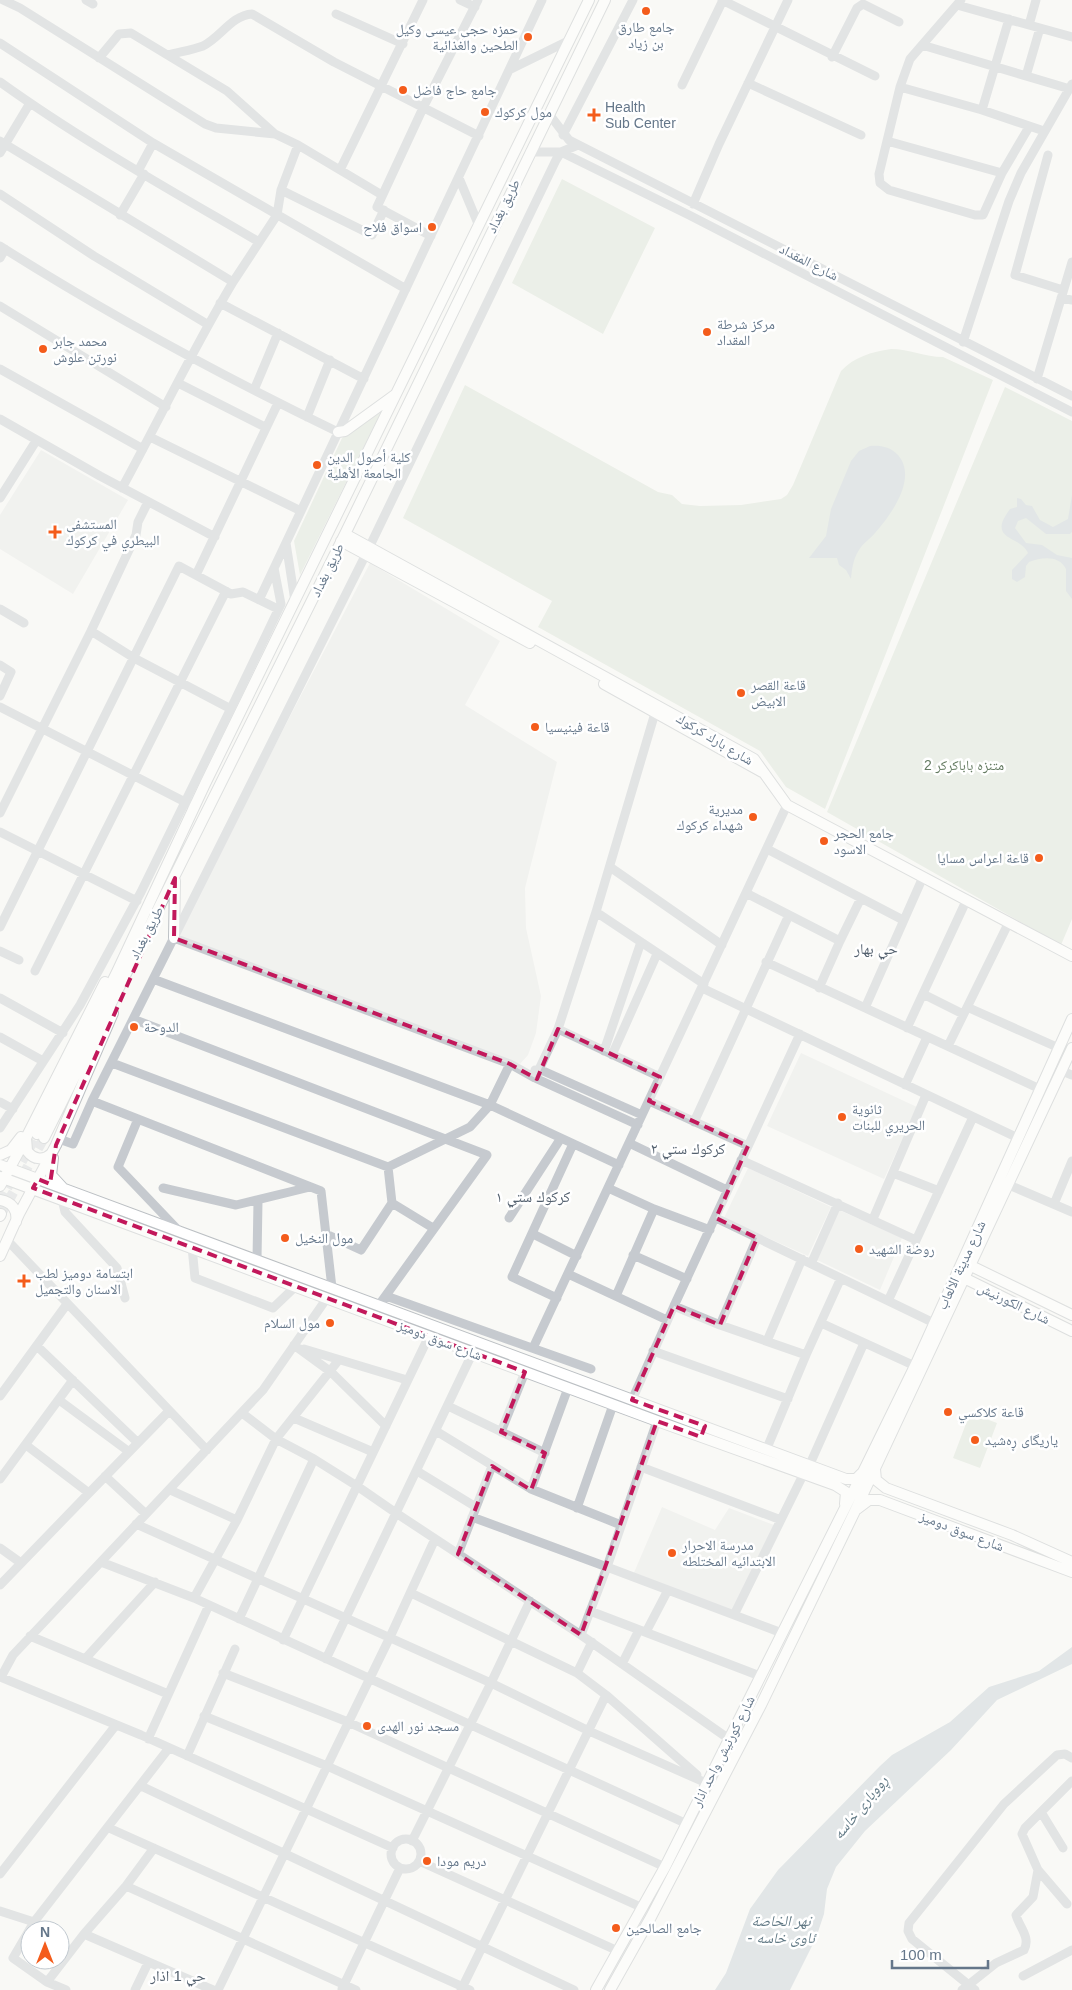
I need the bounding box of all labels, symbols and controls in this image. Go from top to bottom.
marker: جامع طارق بن زياد [640,5,652,17]
place label: جامع طارق بن زياد [618,19,674,52]
place label: حمزه حجي عيسى وكيل الطحين والغذائية [396,21,518,54]
marker: حمزه حجي عيسى وكيل الطحين والغذائية [522,31,534,43]
place label: جامع حاج فاضل [413,82,496,100]
marker: جامع حاج فاضل [397,84,409,96]
place label: Health Sub Center [605,99,676,131]
place label: مول كركوك [495,104,552,121]
marker: مول كركوك [479,106,491,118]
marker: Health Sub Center [587,108,601,122]
street label: طريق بغداد [483,176,525,236]
place label: اسواق فلاح [363,219,422,237]
marker: اسواق فلاح [426,221,438,233]
street label: شارع المقداد [776,240,841,285]
place label: مركز شرطة المقداد [717,316,775,348]
marker: مركز شرطة المقداد [701,326,713,338]
place label: محمد جابر نورتن علوش [52,333,117,366]
marker: محمد جابر نورتن علوش [37,343,49,355]
place label: كلية أصول الدين الجامعة الأهلية [327,449,411,481]
marker: كلية أصول الدين الجامعة الأهلية [311,459,323,471]
place label: المستشفى البيطري في كركوك [66,516,159,552]
marker: المستشفى البيطري في كركوك [48,525,62,539]
street label: طريق بغداد [307,540,349,600]
place label: قاعة القصر الابيض [750,677,806,710]
marker: قاعة القصر الابيض [735,687,747,699]
street label: شارع بارك كركوك [673,710,756,770]
place label: قاعة فينيسيا [545,719,610,735]
marker: قاعة فينيسيا [529,721,541,733]
park label: متنزه باباكركر 2 [924,757,1004,774]
place label: مديرية شهداء كركوك [677,801,743,834]
marker: مديرية شهداء كركوك [747,811,759,823]
place label: جامع الحجر الاسود [833,825,894,858]
marker: جامع الحجر الاسود [818,835,830,847]
place label: قاعة اعراس مسايا [937,850,1029,867]
marker: قاعة اعراس مسايا [1033,852,1045,864]
street label: طريق بغداد [126,904,168,963]
district label: حي بهار [853,940,898,960]
place label: الدوحة [144,1019,179,1036]
marker: الدوحة [128,1021,140,1033]
place label: ثانوية الحريري للبنات [852,1101,925,1137]
marker: ثانوية الحريري للبنات [836,1111,848,1123]
district label: كركوك ستي ٢ [651,1140,725,1160]
district label: كركوك ستي ١ [496,1188,570,1208]
street label: شارع مدينة الالعاب [933,1218,990,1313]
place label: مول النخيل [295,1230,353,1247]
marker: مول النخيل [279,1232,291,1244]
place label: روضة الشهيد [869,1241,935,1258]
marker: روضة الشهيد [853,1243,865,1255]
place label: ابتسامة دوميز لطب الاسنان والتجميل [35,1265,133,1298]
marker: ابتسامة دوميز لطب الاسنان والتجميل [17,1274,31,1288]
street label: شارع الكورنيش [974,1279,1053,1329]
place label: مول السلام [264,1315,320,1333]
street label: شارع سوق دوميز [394,1316,484,1365]
marker: مول السلام [324,1317,336,1329]
place label: قاعة كلاكسي [958,1404,1024,1424]
marker: قاعة كلاكسي [942,1406,954,1418]
place label: یاریگای ڕەشید [985,1432,1058,1452]
marker: یاریگای ڕەشید [969,1434,981,1446]
street label: شارع سوق دوميز [916,1507,1006,1556]
place label: مدرسة الاحرار الابتدائيه المختلطه [681,1537,776,1569]
marker: مدرسة الاحرار الابتدائيه المختلطه [666,1547,678,1559]
street label: شارع كورنيش واحد اذار [688,1693,760,1811]
place label: مسجد نور الهدى [377,1718,459,1735]
marker: مسجد نور الهدى [361,1720,373,1732]
water label: ڕووباری خاسە [829,1772,894,1845]
place label: دريم مودا [437,1853,487,1871]
marker: دريم مودا [421,1855,433,1867]
water label: نهر الخاصة - ئاوی خاسە [747,1912,818,1947]
north arrow [20,1920,70,1970]
place label: جامع الصالحين [626,1920,702,1938]
marker: جامع الصالحين [610,1922,622,1934]
text: N [40,1924,50,1940]
scale bar [892,1938,988,1970]
text: 100 m [900,1946,942,1963]
district label: حي 1 اذار [149,1967,206,1987]

